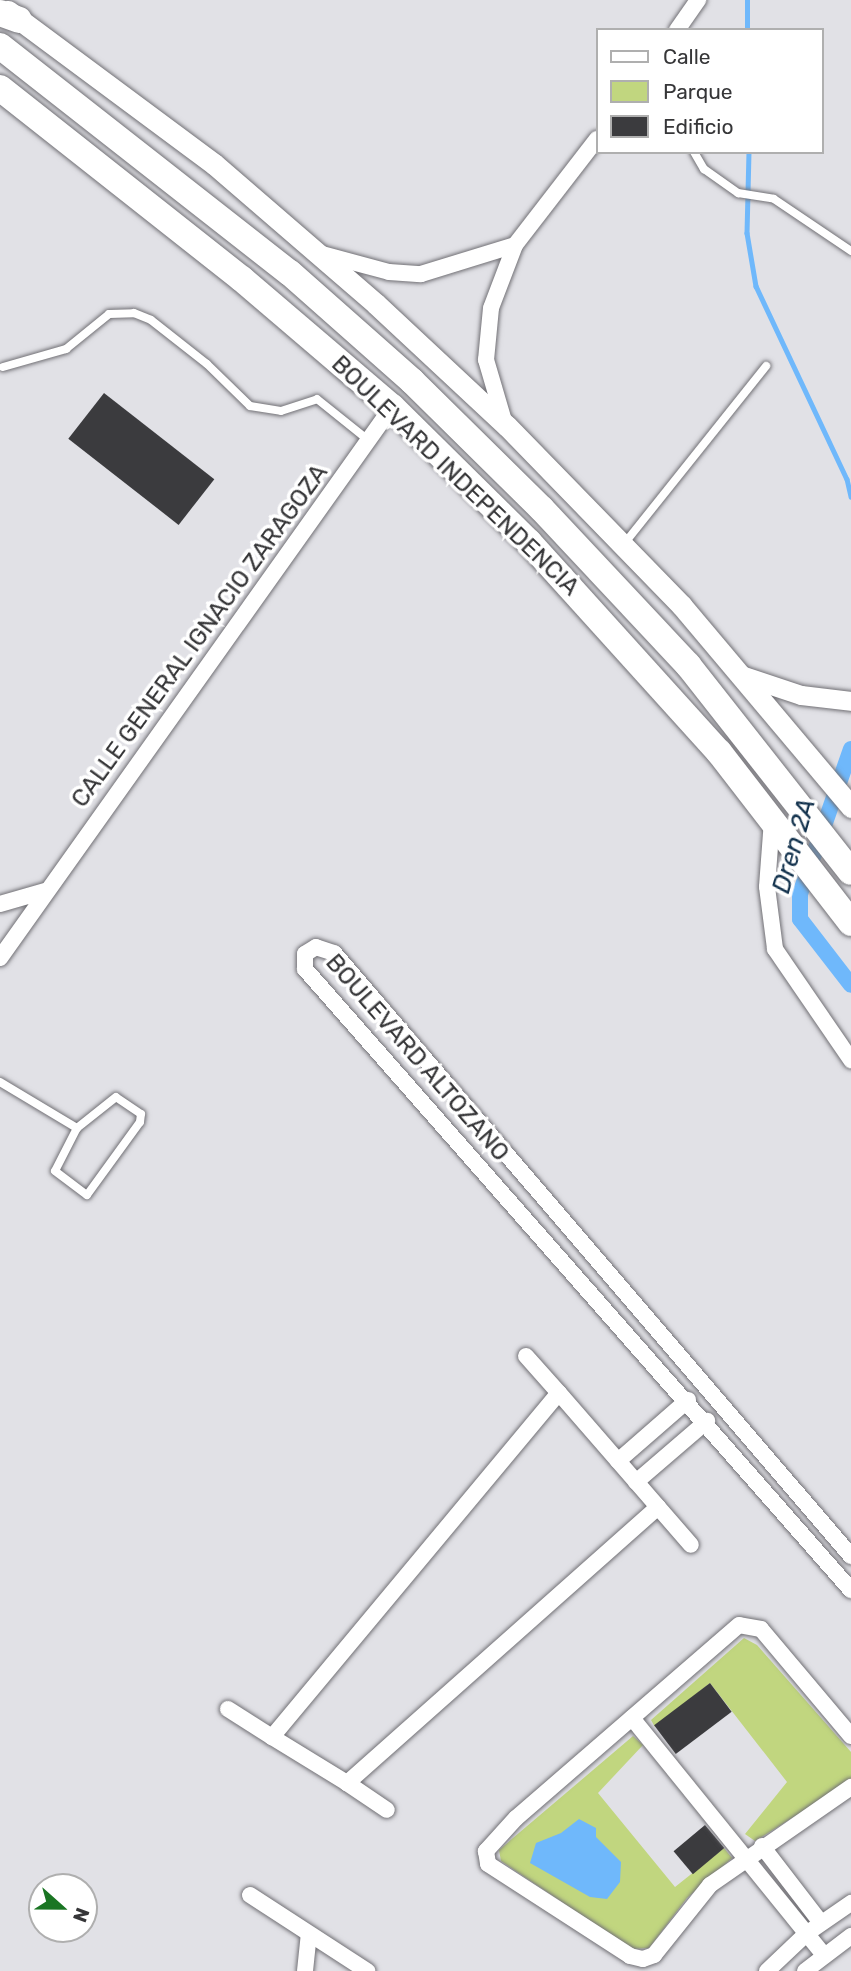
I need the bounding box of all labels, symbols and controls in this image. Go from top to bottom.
legend [596,28,823,154]
text: Calle [663,44,711,69]
text: Parque [663,79,733,104]
text: Edificio [663,114,733,139]
street label: BOULEVARD INDEPENDENCIA [325,350,585,602]
street label: CALLE GENERAL IGNACIO ZARAGOZA [66,459,334,813]
water label: Dren 2A [766,795,822,897]
street label: BOULEVARD ALTOZANO [319,948,515,1168]
north arrow [28,1873,98,1943]
text: N [68,1904,94,1925]

